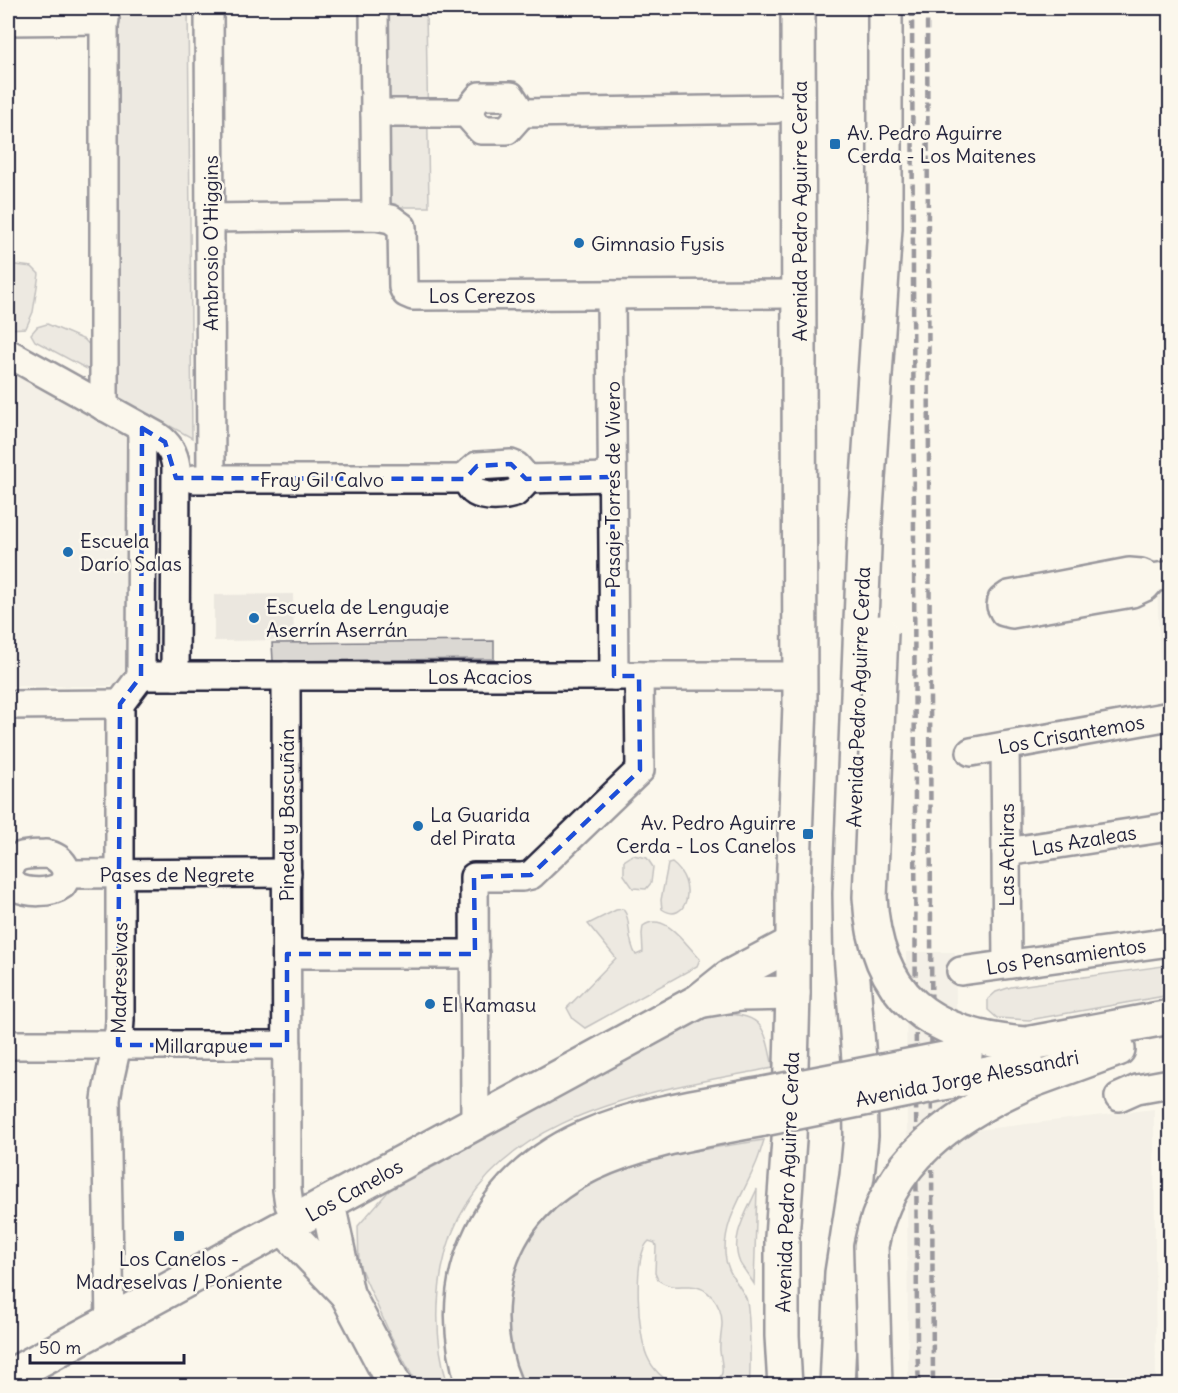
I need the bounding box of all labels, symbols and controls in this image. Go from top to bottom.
street label: Avenida Pedro Aguirre Cerda [787,81,812,341]
place label: Av. Pedro Aguirre Cerda - Los Maitenes [847,120,1036,168]
marker: Av. Pedro Aguirre Cerda - Los Maitenes [828,137,842,151]
street label: Ambrosio O'Higgins [198,155,223,331]
place label: Gimnasio Fysis [591,231,725,256]
marker: Gimnasio Fysis [572,236,586,250]
street label: Los Cerezos [428,283,536,308]
street label: Pasaje Torres de Vivero [600,381,625,589]
street label: Fray Gil Calvo [260,467,384,492]
place label: Escuela Darío Salas [80,528,182,576]
marker: Escuela Darío Salas [61,545,75,559]
street label: Avenida Pedro Aguirre Cerda [841,566,875,828]
place label: Escuela de Lenguaje Aserrín Aserrán [266,594,449,642]
marker: Escuela de Lenguaje Aserrín Aserrán [247,611,261,625]
street label: Los Acacios [428,664,532,689]
street label: Los Crisantemos [996,709,1146,759]
street label: Pineda y Bascuñán [274,729,299,901]
place label: La Guarida del Pirata [430,802,530,850]
street label: Las Achiras [994,803,1019,907]
place label: Av. Pedro Aguirre Cerda - Los Canelos [616,810,796,858]
marker: La Guarida del Pirata [411,819,425,833]
street label: Las Azaleas [1030,819,1138,861]
marker: Av. Pedro Aguirre Cerda - Los Canelos [801,827,815,841]
street label: Pases de Negrete [99,862,255,887]
street label: Madreselvas [106,922,132,1034]
street label: Los Pensamientos [984,932,1148,980]
place label: El Kamasu [442,992,536,1017]
marker: El Kamasu [423,997,437,1011]
street label: Millarapue [154,1033,248,1058]
street label: Avenida Jorge Alessandri [853,1044,1081,1112]
street label: Avenida Pedro Aguirre Cerda [770,1051,804,1313]
street label: Los Canelos [301,1153,407,1227]
marker: Los Canelos - Madreselvas / Poniente [172,1229,186,1243]
place label: Los Canelos - Madreselvas / Poniente [75,1246,283,1294]
scale bar [30,1327,184,1365]
text: 50 m [39,1336,81,1359]

